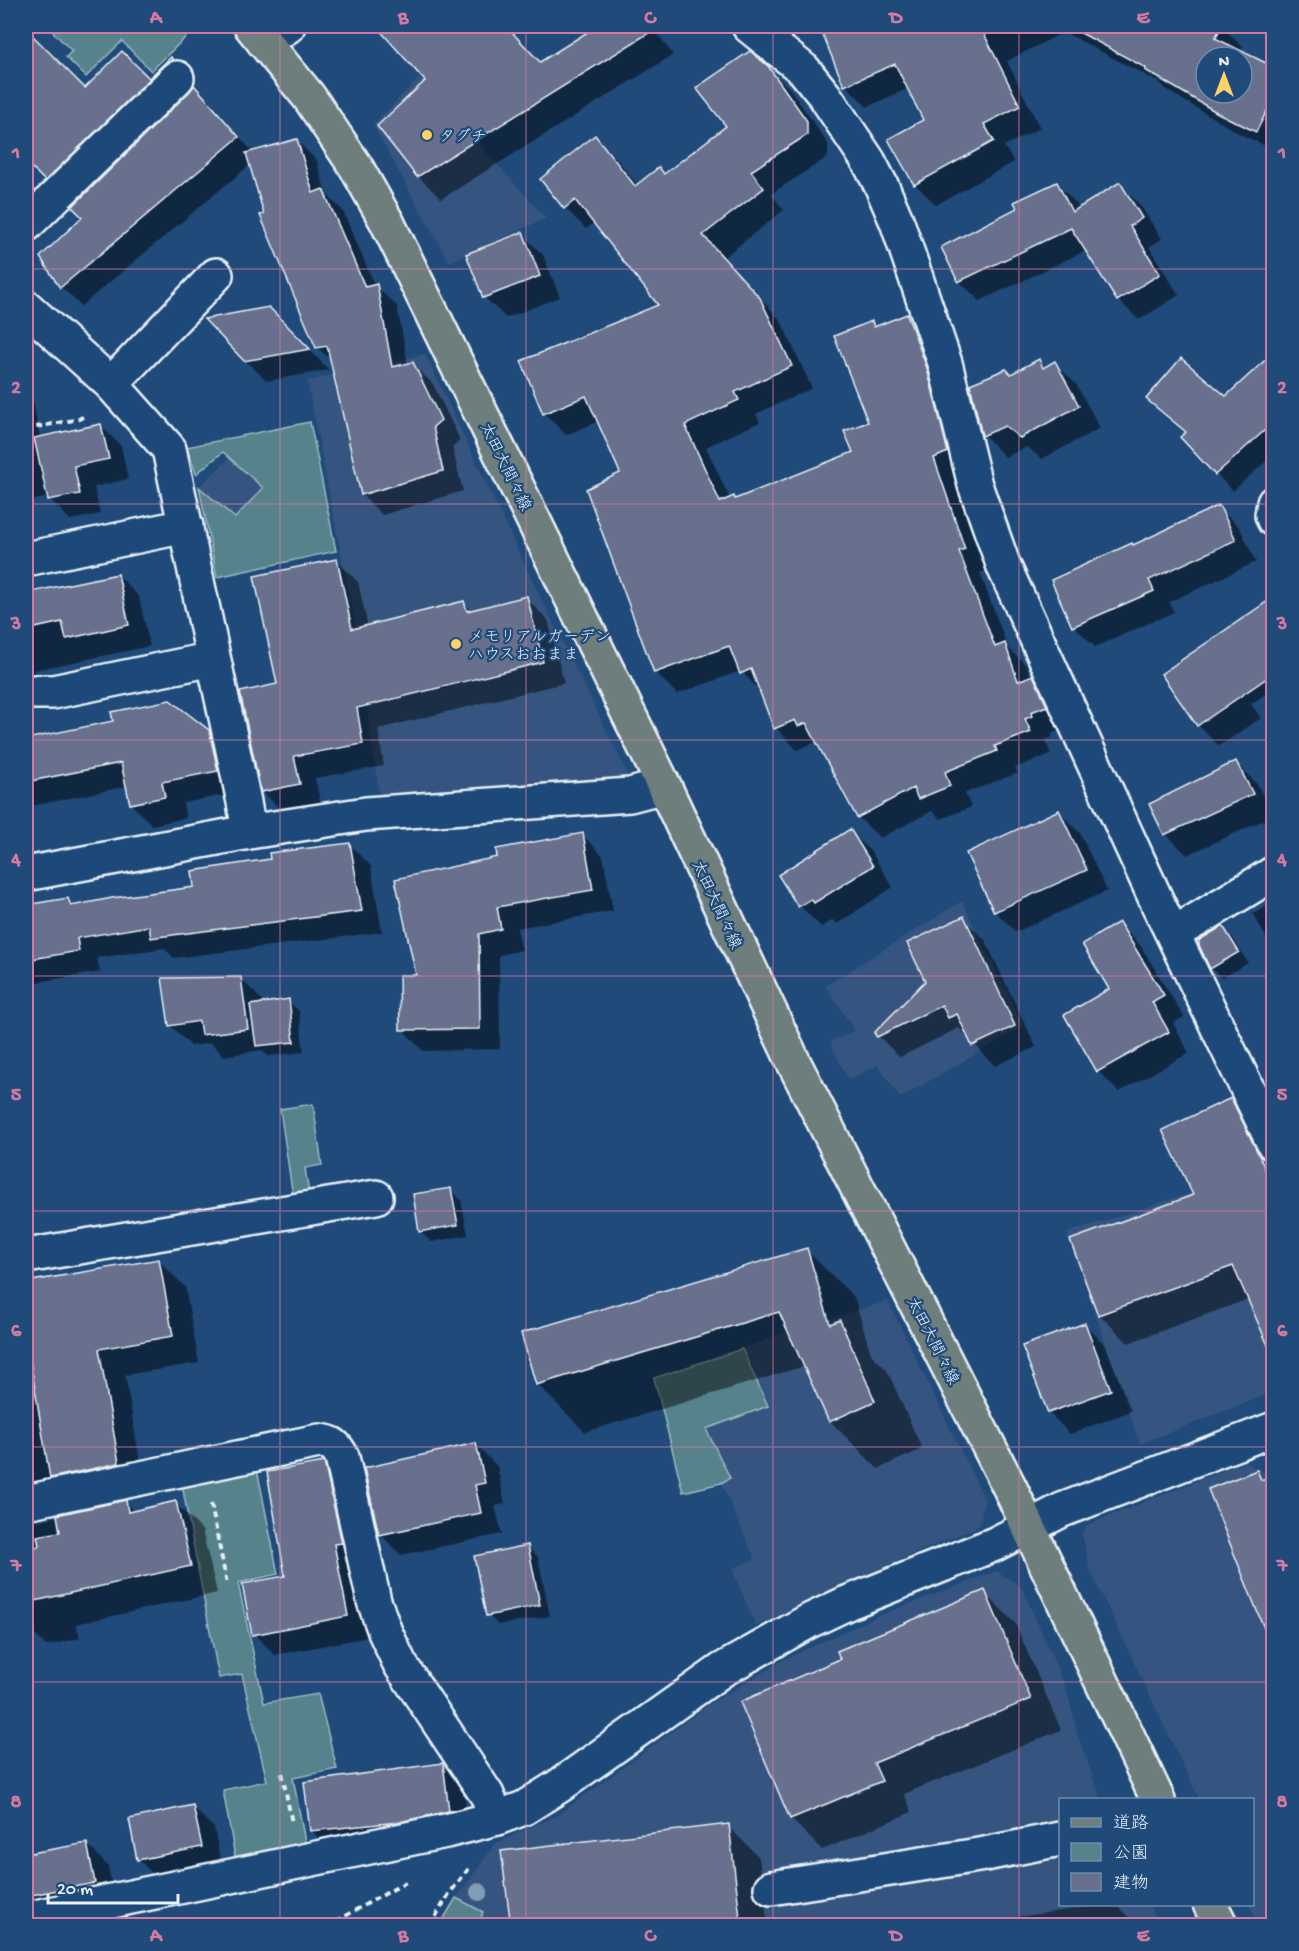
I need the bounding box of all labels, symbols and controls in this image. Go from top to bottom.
text: A [149,8,164,31]
text: B [397,8,409,31]
text: C [644,8,658,31]
text: D [887,8,903,31]
text: E [1137,8,1151,31]
north arrow [1194,45,1254,105]
text: N [1219,54,1230,73]
marker: タグチ [420,128,434,142]
place label: タグチ [439,128,487,148]
text: 1 [11,143,20,166]
text: 1 [1277,143,1286,166]
text: 2 [11,378,21,401]
text: 2 [1277,378,1287,401]
street label: 太田大間々線 [474,419,535,515]
text: 3 [10,614,21,637]
text: 3 [1276,614,1287,637]
place label: メモリアルガーデン ハウスおおまま [468,628,611,666]
marker: メモリアルガーデン ハウスおおまま [449,637,463,651]
text: 4 [10,850,21,873]
text: 4 [1276,850,1287,873]
street label: 太田大間々線 [686,857,746,953]
text: 5 [11,1085,22,1108]
text: 5 [1277,1085,1288,1108]
street label: 太田大間々線 [901,1294,963,1389]
text: 6 [11,1321,22,1344]
text: 6 [1277,1321,1288,1344]
text: 7 [10,1556,23,1579]
text: 7 [1276,1556,1289,1579]
text: 8 [11,1792,22,1815]
text: 8 [1277,1792,1288,1815]
legend [1059,1798,1254,1906]
text: 道路 [1113,1813,1149,1835]
text: 公園 [1113,1844,1149,1865]
scale bar [48,1867,178,1905]
text: 建物 [1113,1873,1149,1895]
text: 20 m [57,1880,93,1901]
text: A [149,1926,164,1949]
text: B [397,1926,409,1949]
text: C [644,1926,658,1949]
text: D [887,1926,903,1949]
text: E [1137,1926,1151,1949]

